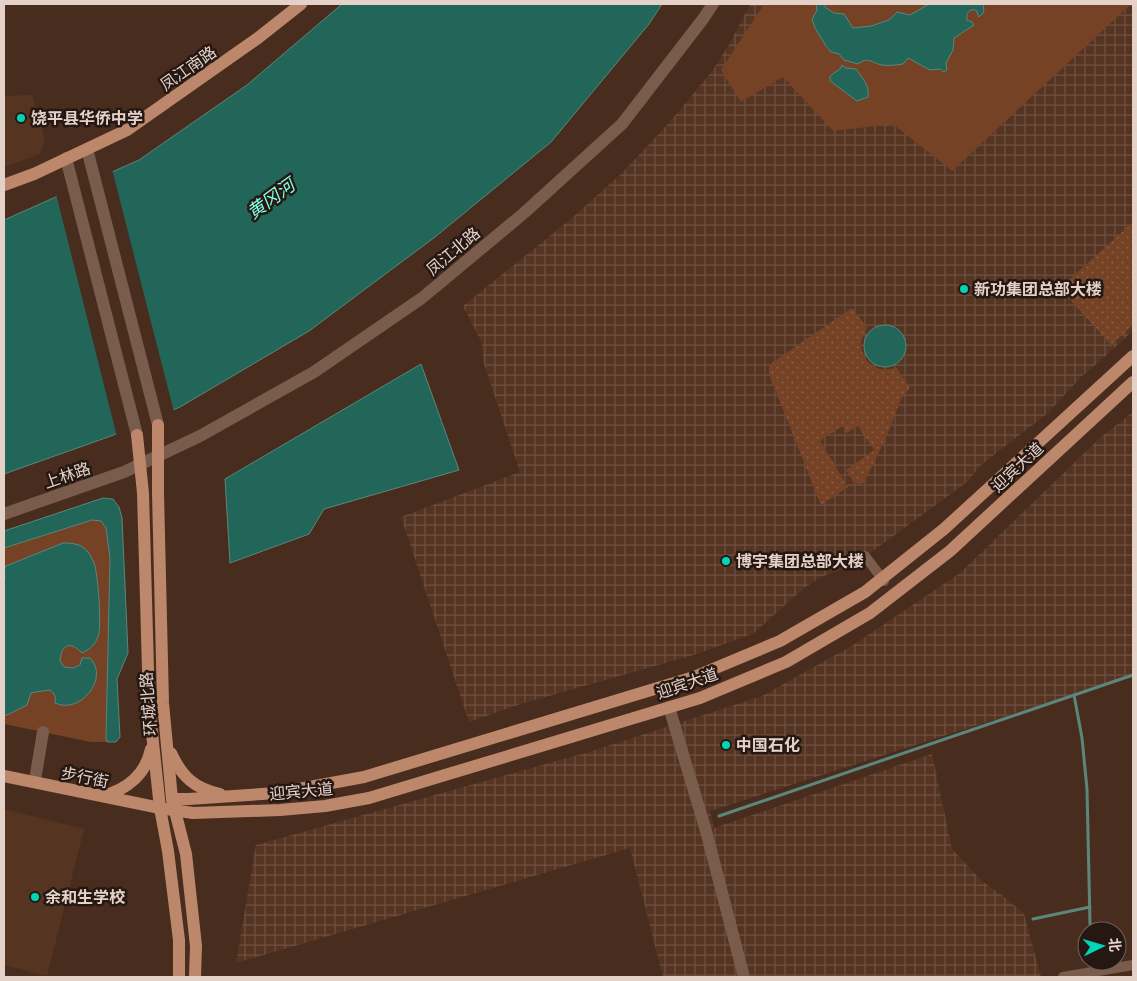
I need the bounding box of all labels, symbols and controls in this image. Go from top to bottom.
street label: 凤江南路 [154,39,221,95]
place label: 饶平县华侨中学 [31,105,143,129]
marker: 饶平县华侨中学 [15,112,27,124]
water label: 黄冈河 [240,169,302,224]
street label: 凤江北路 [420,220,485,280]
place label: 新功集团总部大楼 [974,276,1102,300]
marker: 新功集团总部大楼 [958,283,970,295]
street label: 迎宾大道 [985,436,1048,497]
street label: 上林路 [40,455,93,493]
place label: 博宇集团总部大楼 [736,548,864,572]
marker: 博宇集团总部大楼 [720,555,732,567]
street label: 迎宾大道 [653,660,721,704]
street label: 环城北路 [133,671,161,737]
place label: 中国石化 [736,732,800,756]
marker: 中国石化 [720,739,732,751]
street label: 步行街 [59,760,111,792]
street label: 迎宾大道 [268,775,334,805]
place label: 余和生学校 [45,884,126,908]
marker: 余和生学校 [29,891,41,903]
north arrow [1077,921,1127,971]
text: 北 [1105,937,1127,953]

